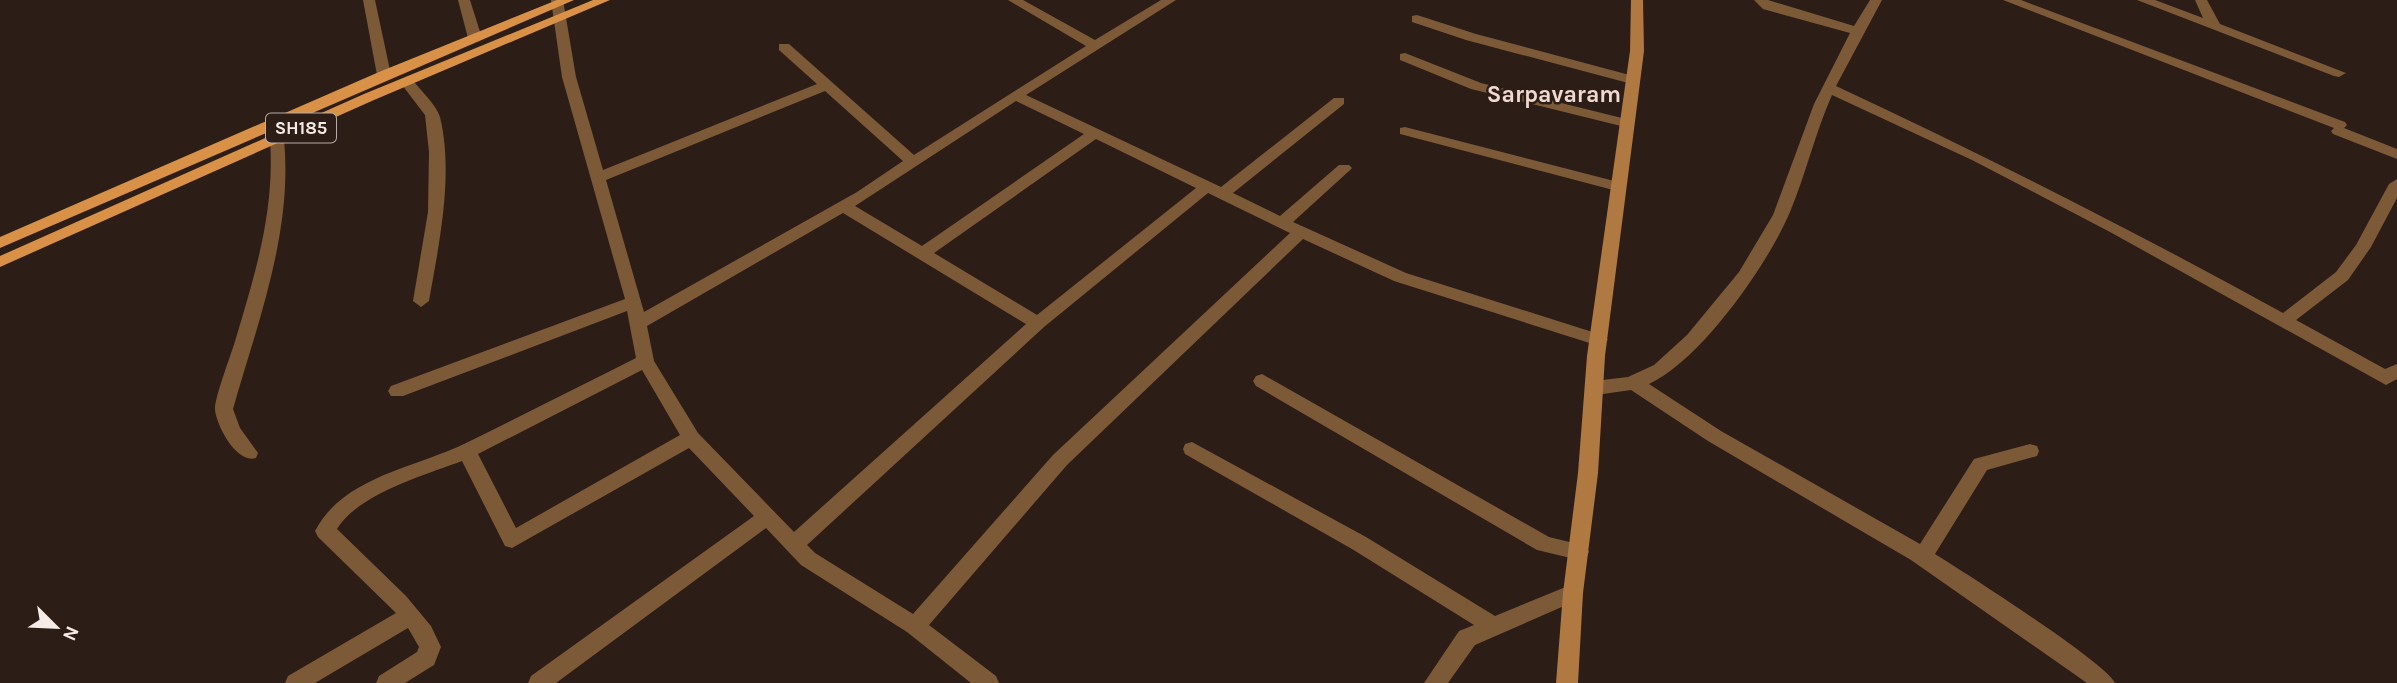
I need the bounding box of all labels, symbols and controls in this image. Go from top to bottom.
district label: Sarpavaram [1487,81,1621,108]
road number: SH185 [266,113,336,142]
north arrow [21,592,91,662]
text: N [58,623,83,644]

